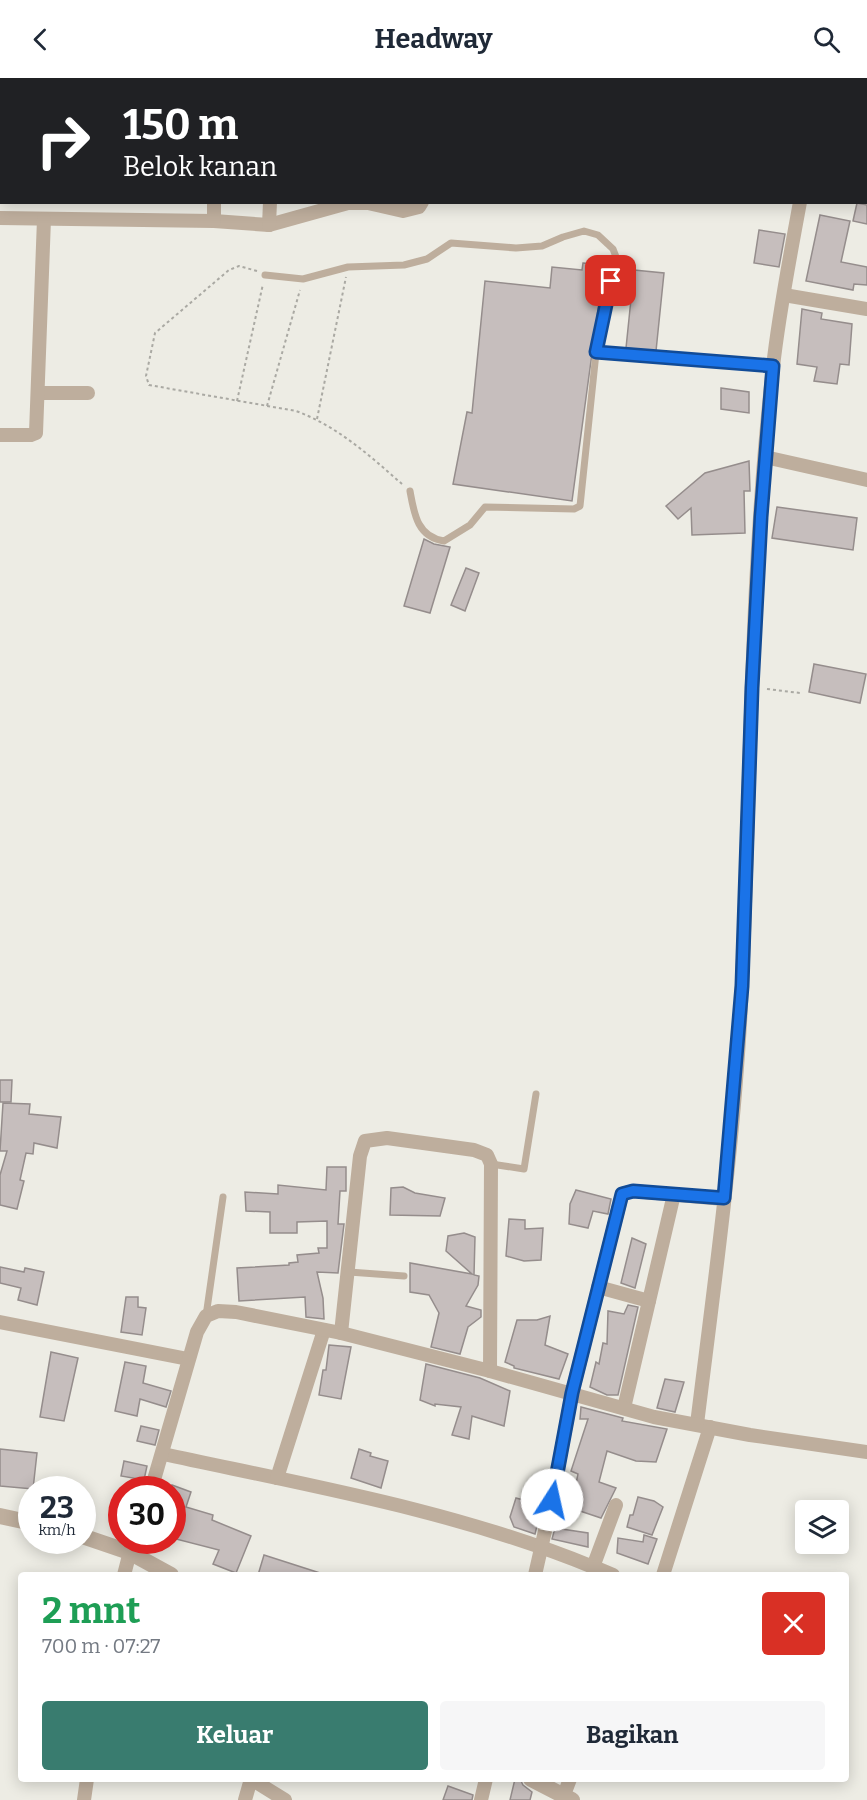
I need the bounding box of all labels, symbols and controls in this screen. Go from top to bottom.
icon: back [24,23,57,56]
text: Headway [374,23,493,55]
icon: search [810,23,843,56]
text: 150 m [123,100,238,150]
icon: right [24,102,102,180]
text: Belok kanan [123,151,277,183]
pin [585,255,636,306]
icon: arrive [594,264,627,297]
position arrow [520,1468,584,1532]
speed limit sign: 30 [108,1476,186,1554]
text: 23 [40,1490,74,1526]
map controls [795,1500,849,1554]
button: layers [795,1500,849,1554]
text: km/h [38,1521,76,1539]
text: 2 mnt [42,1589,141,1633]
button: close [762,1592,825,1655]
text: 700 m · 07:27 [42,1634,160,1658]
button: Keluar [42,1701,428,1770]
button: Bagikan [440,1701,825,1770]

